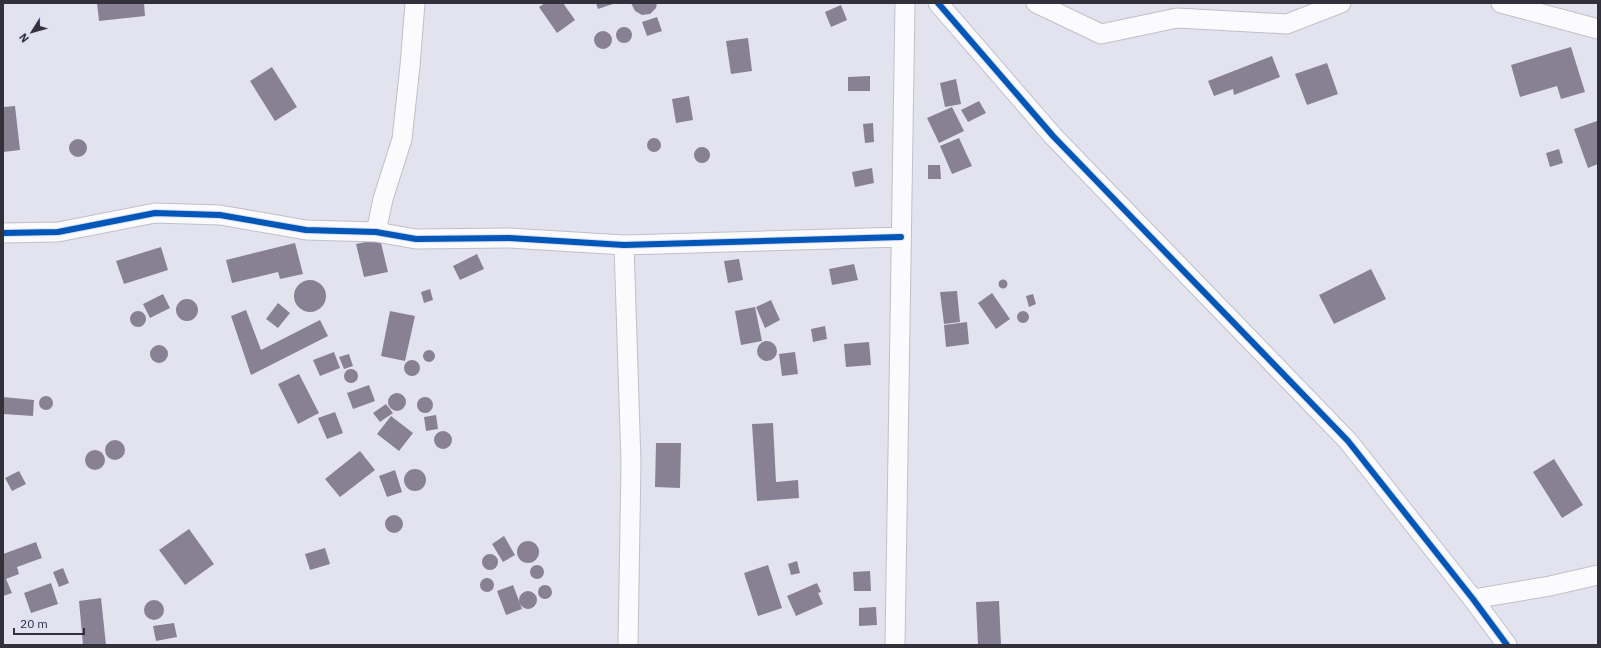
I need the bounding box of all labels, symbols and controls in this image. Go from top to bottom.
north arrow [12,12,52,52]
text: N [16,31,32,45]
scale bar [14,610,84,636]
text: 20 m [20,616,48,631]

